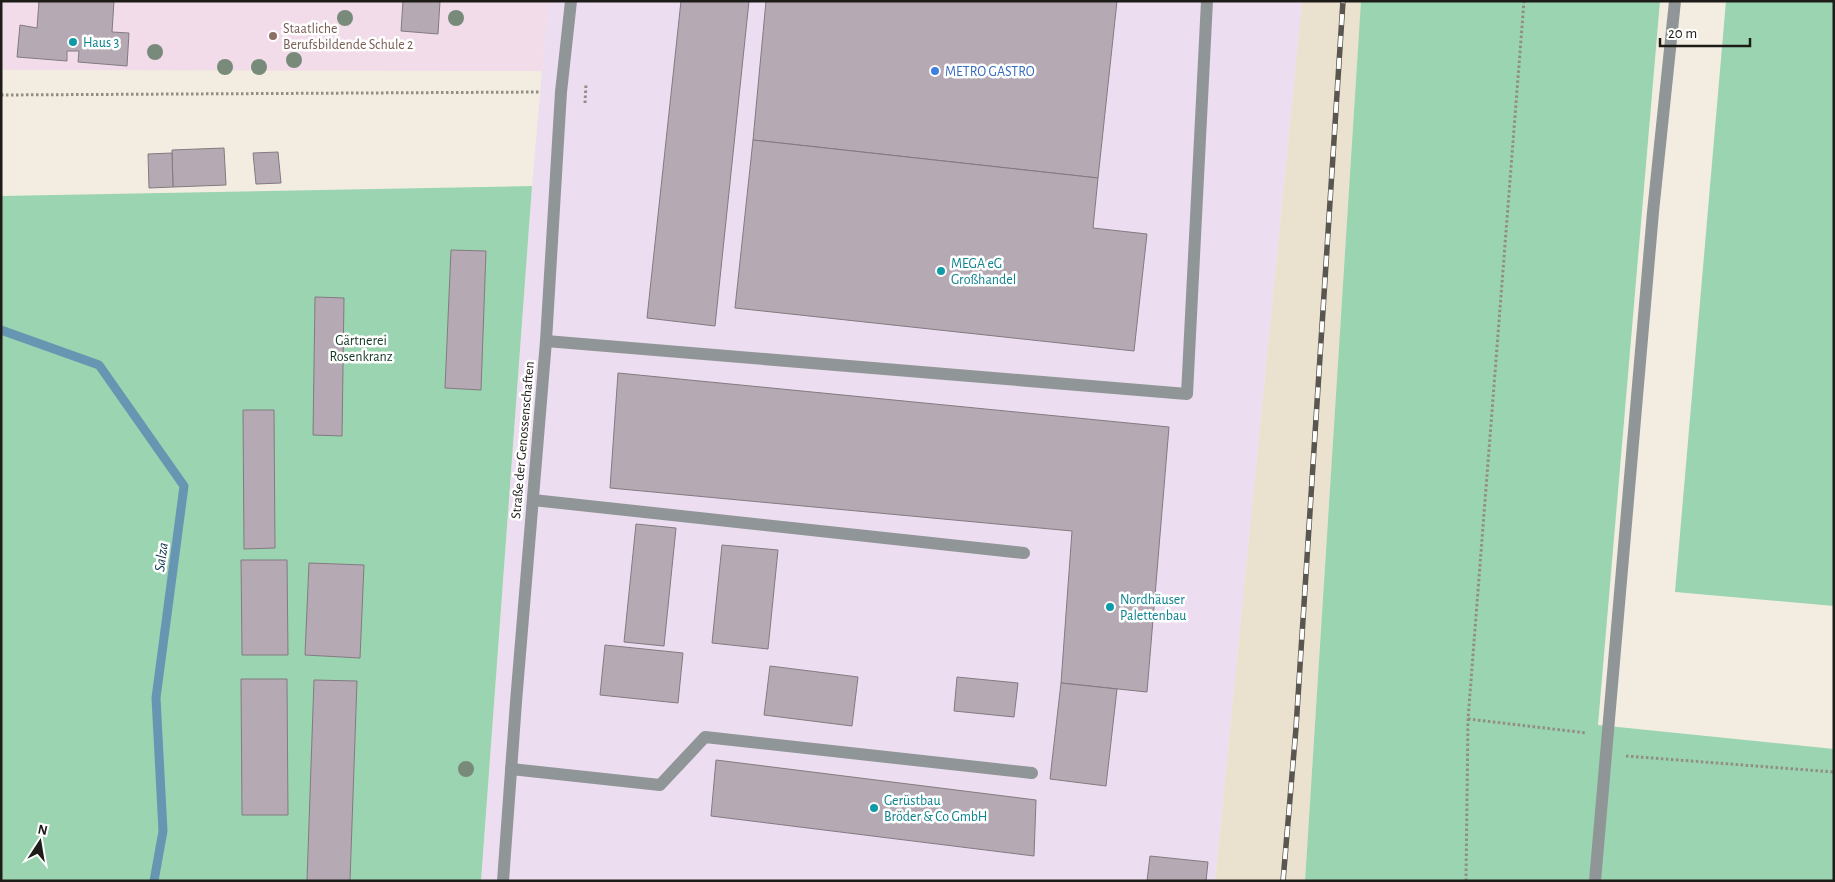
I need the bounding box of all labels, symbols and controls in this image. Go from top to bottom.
scale bar [1660,15,1750,47]
place label: Staatliche Berufsbildende Schule 2 [283,22,414,52]
text: 20 m [1668,26,1697,41]
marker: Staatliche Berufsbildende Schule 2 [267,30,279,42]
marker: Haus 3 [67,36,79,48]
place label: Haus 3 [83,36,119,50]
marker: METRO GASTRO [929,65,941,77]
place label: METRO GASTRO [945,65,1035,79]
place label: MEGA eG Großhandel [951,257,1016,287]
marker: MEGA eG Großhandel [935,265,947,277]
park label: Gärtnerei Rosenkranz [329,334,393,364]
street label: Straße der Genossenschaften [509,361,537,519]
water label: Salza [152,541,171,573]
place label: Nordhäuser Palettenbau [1120,593,1187,623]
marker: Nordhäuser Palettenbau [1104,601,1116,613]
place label: Gerüstbau Bröder & Co GmbH [884,794,987,824]
marker: Gerüstbau Bröder & Co GmbH [868,802,880,814]
north arrow [15,817,65,867]
text: N [36,822,49,838]

